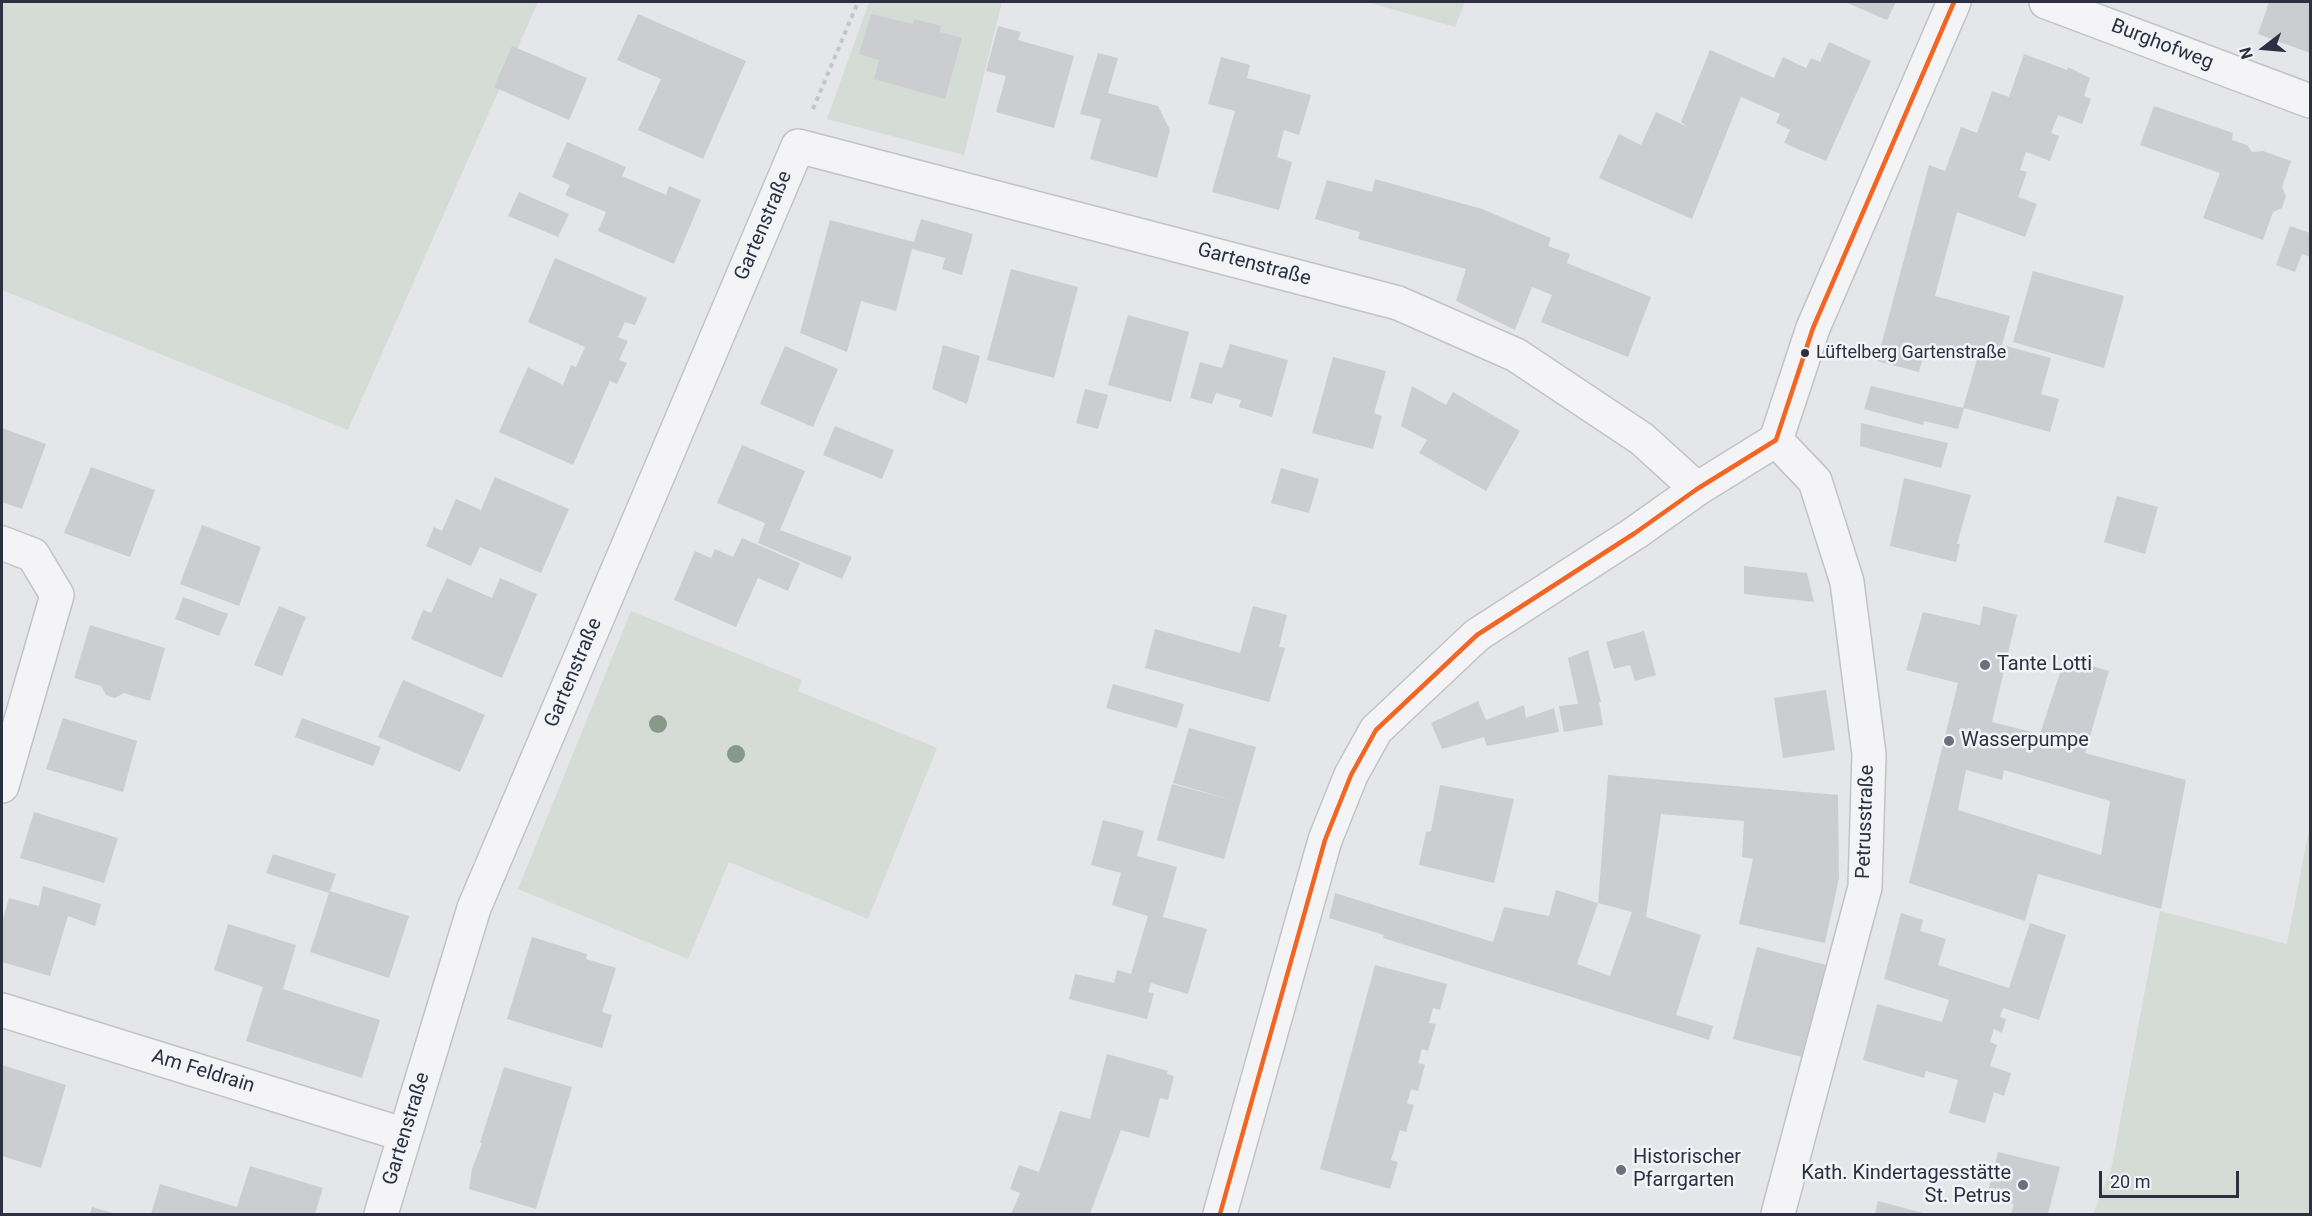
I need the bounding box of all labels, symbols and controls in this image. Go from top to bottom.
street label: Burghofweg [2107,15,2217,75]
north arrow [2234,18,2294,78]
text: N [2236,45,2257,61]
street label: Gartenstraße [730,168,798,284]
street label: Gartenstraße [1195,238,1313,292]
place label: Lüftelberg Gartenstraße [1816,342,2006,364]
marker: Lüftelberg Gartenstraße [1799,347,1811,359]
street label: Gartenstraße [540,615,608,731]
place label: Tante Lotti [1997,653,2092,677]
marker: Tante Lotti [1978,658,1992,672]
place label: Wasserpumpe [1961,729,2089,753]
marker: Wasserpumpe [1942,734,1956,748]
street label: Petrusstraße [1852,764,1880,880]
street label: Am Feldrain [149,1045,257,1099]
street label: Gartenstraße [378,1070,436,1188]
place label: Historischer Pfarrgarten [1633,1146,1741,1193]
scale bar [2102,1159,2242,1197]
place label: Kath. Kindertagesstätte St. Petrus [1801,1162,2011,1209]
marker: Historischer Pfarrgarten [1614,1163,1628,1177]
text: 20 m [2110,1171,2150,1192]
marker: Kath. Kindertagesstätte St. Petrus [2016,1178,2030,1192]

